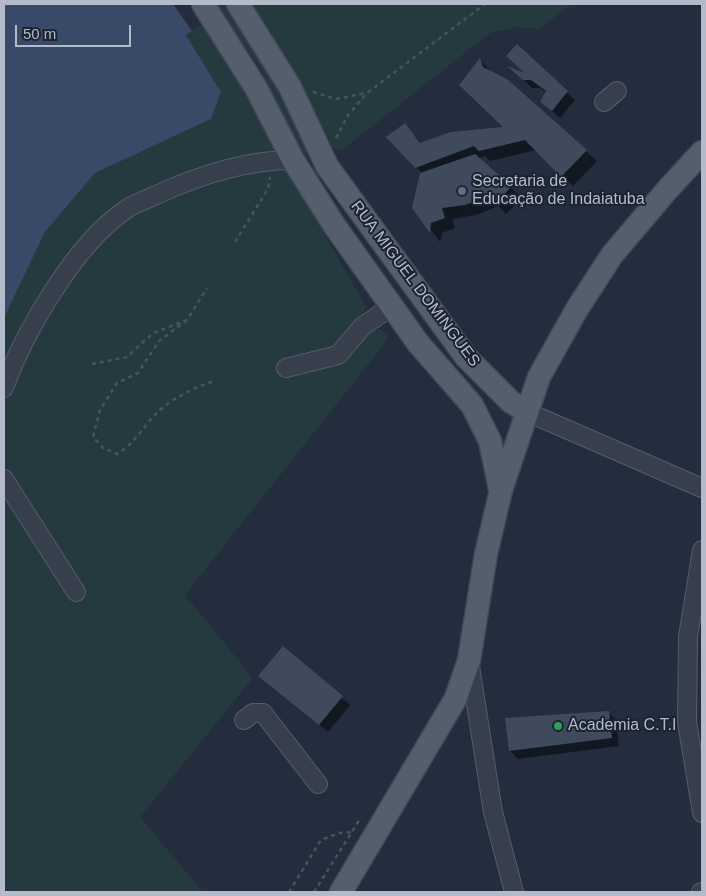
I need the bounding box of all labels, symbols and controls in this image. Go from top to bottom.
scale bar [18,15,134,47]
text: 50 m [23,25,56,42]
place label: Secretaria de Educação de Indaiatuba [472,172,645,210]
marker: Secretaria de Educação de Indaiatuba [456,185,468,197]
street label: RUA MIGUEL DOMINGUES [346,197,484,371]
place label: Academia C.T.I [568,716,676,736]
marker: Academia C.T.I [552,720,564,732]

